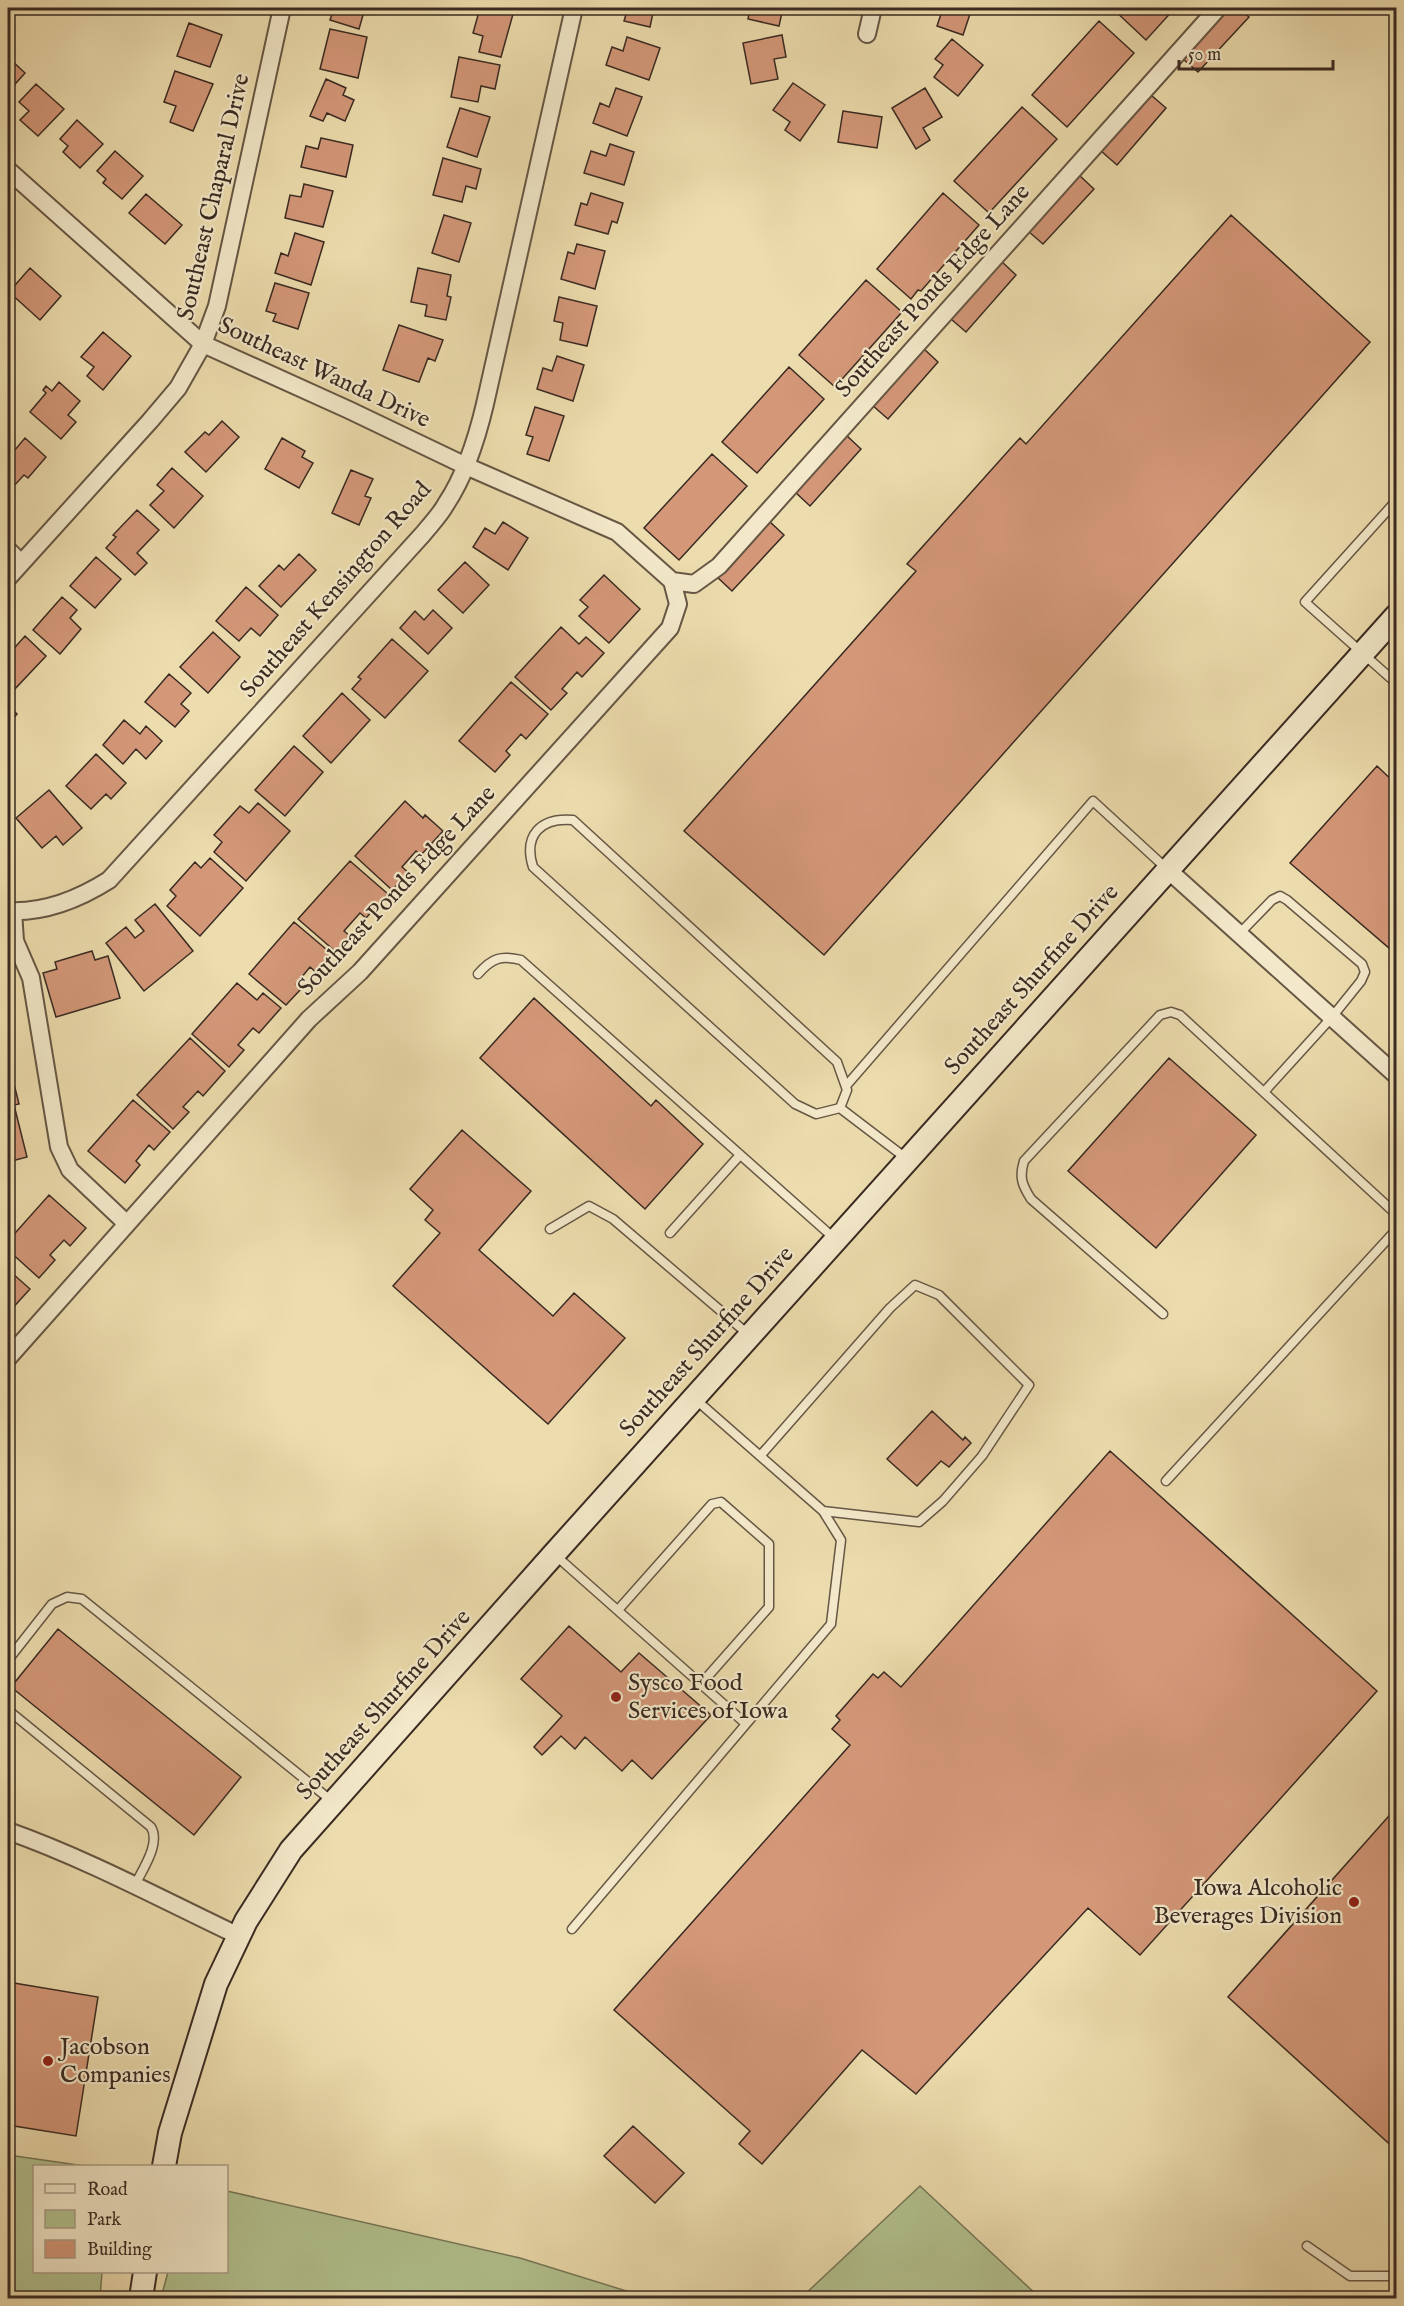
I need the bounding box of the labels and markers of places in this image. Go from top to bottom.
place label: Sysco Food Services of Iowa [628,1668,788,1727]
marker: Sysco Food Services of Iowa [609,1690,623,1704]
place label: Iowa Alcoholic Beverages Division [1154,1873,1342,1932]
marker: Iowa Alcoholic Beverages Division [1347,1895,1361,1909]
place label: Jacobson Companies [57,2032,171,2091]
marker: Jacobson Companies [41,2054,55,2068]

